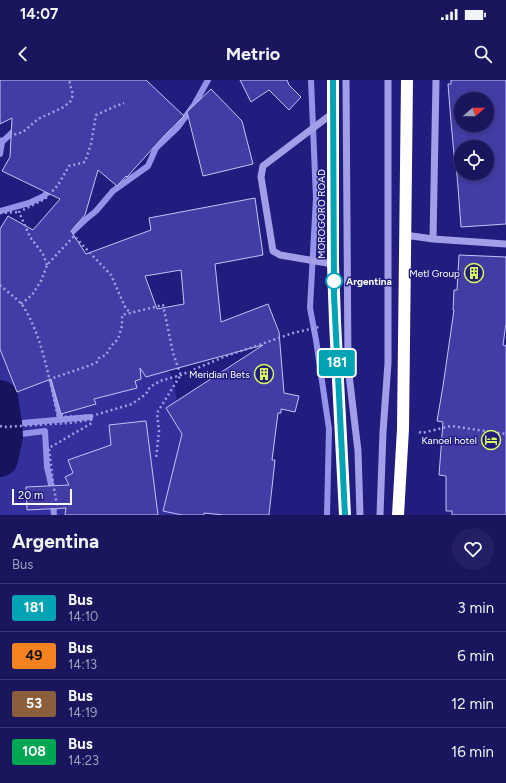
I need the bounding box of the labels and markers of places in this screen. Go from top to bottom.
building icon: Metl Group [463,262,485,284]
place label: Metl Group [409,267,460,280]
marker: Argentina [325,272,343,290]
place label: Argentina [346,275,392,288]
building icon: Meridian Bets [253,363,275,385]
place label: Meridian Bets [189,368,250,381]
hotel icon: Kanoel hotel [480,429,502,451]
place label: Kanoel hotel [422,434,477,447]

